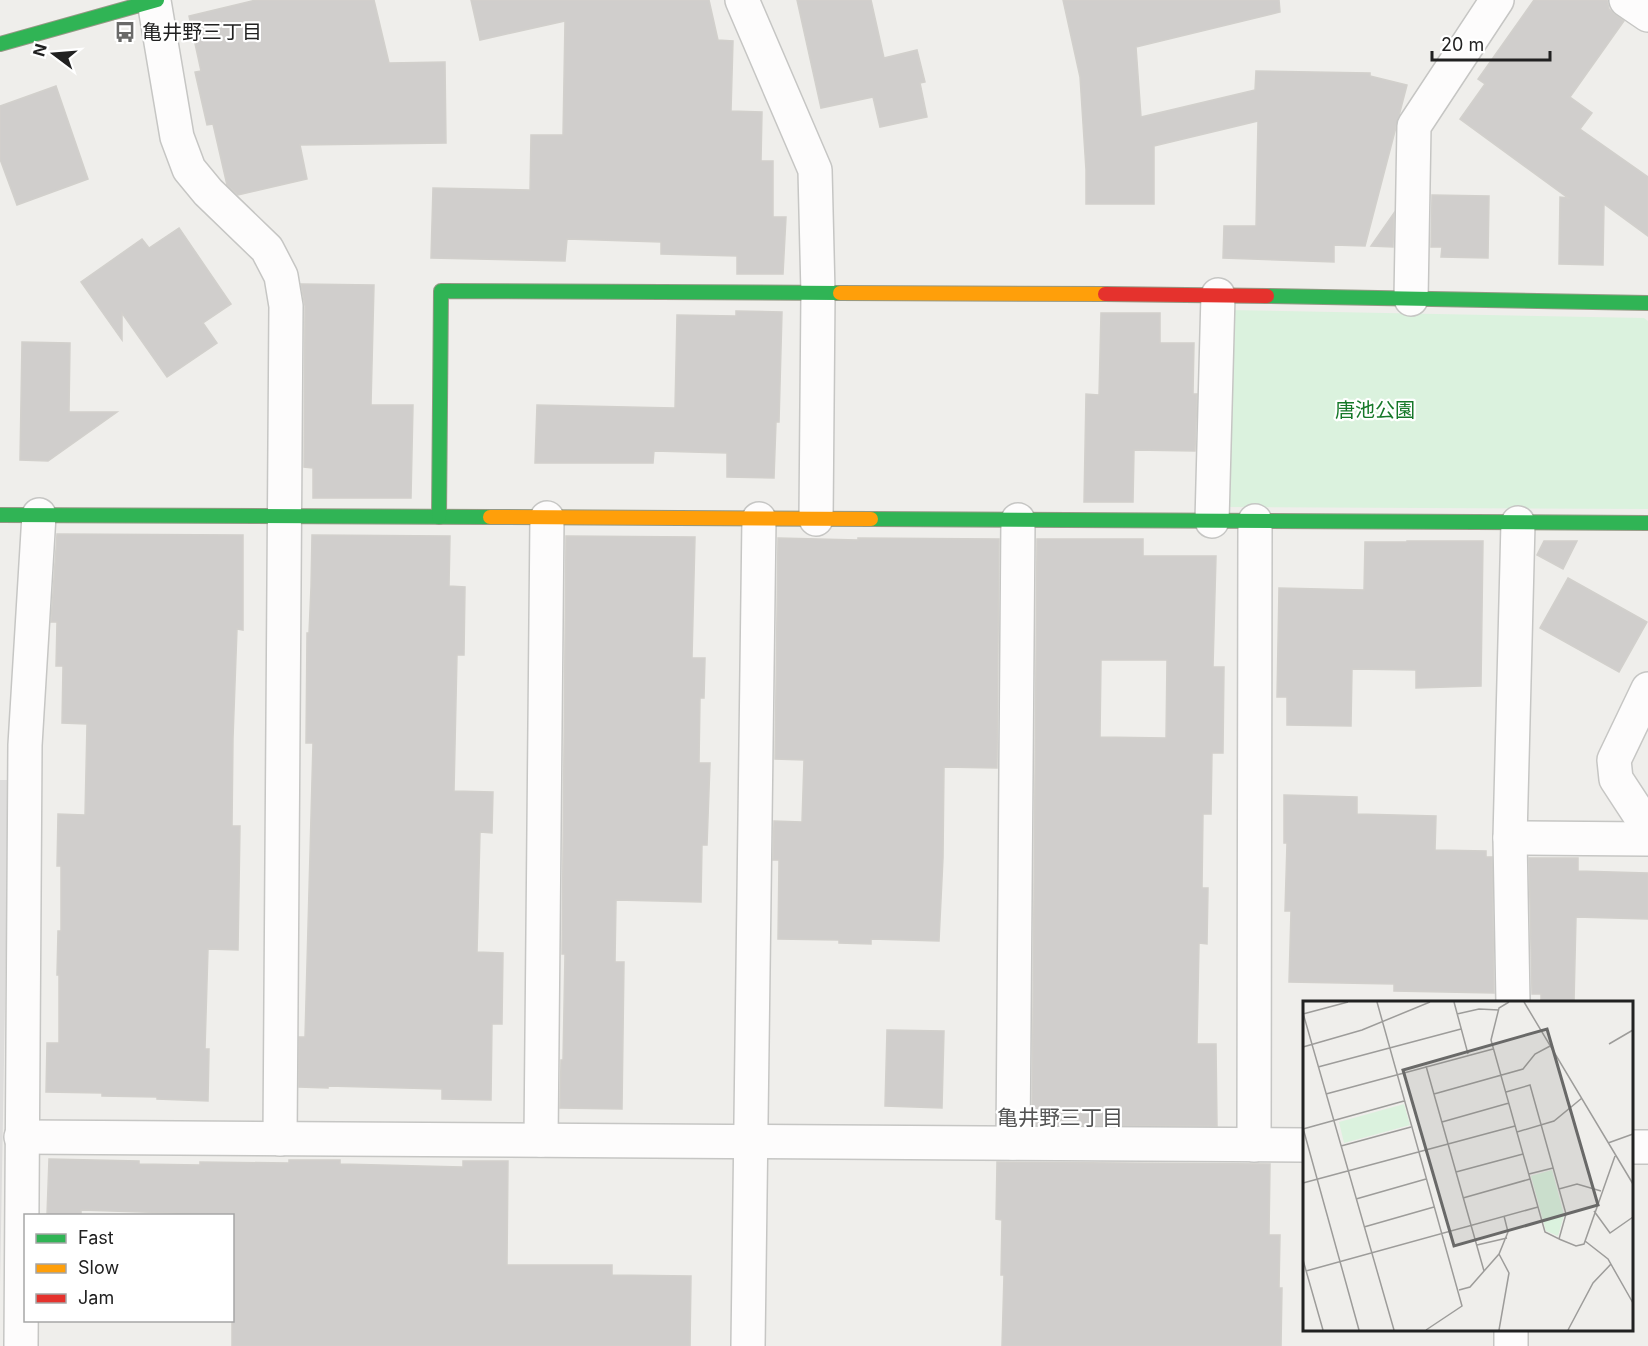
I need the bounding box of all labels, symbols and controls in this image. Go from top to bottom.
bus stop icon: 亀井野三丁目 [113,20,137,44]
place label: 亀井野三丁目 [142,20,262,44]
north arrow [24,24,84,84]
scale bar [1432,24,1550,62]
text: 20 m [1441,34,1484,55]
text: N [28,41,51,58]
park label: 唐池公園 [1335,398,1415,422]
inset map [1303,1001,1633,1331]
district label: 亀井野三丁目 [997,1105,1123,1130]
legend [24,1214,234,1322]
text: Fast [78,1227,114,1248]
text: Slow [78,1257,119,1278]
text: Jam [78,1287,114,1308]

